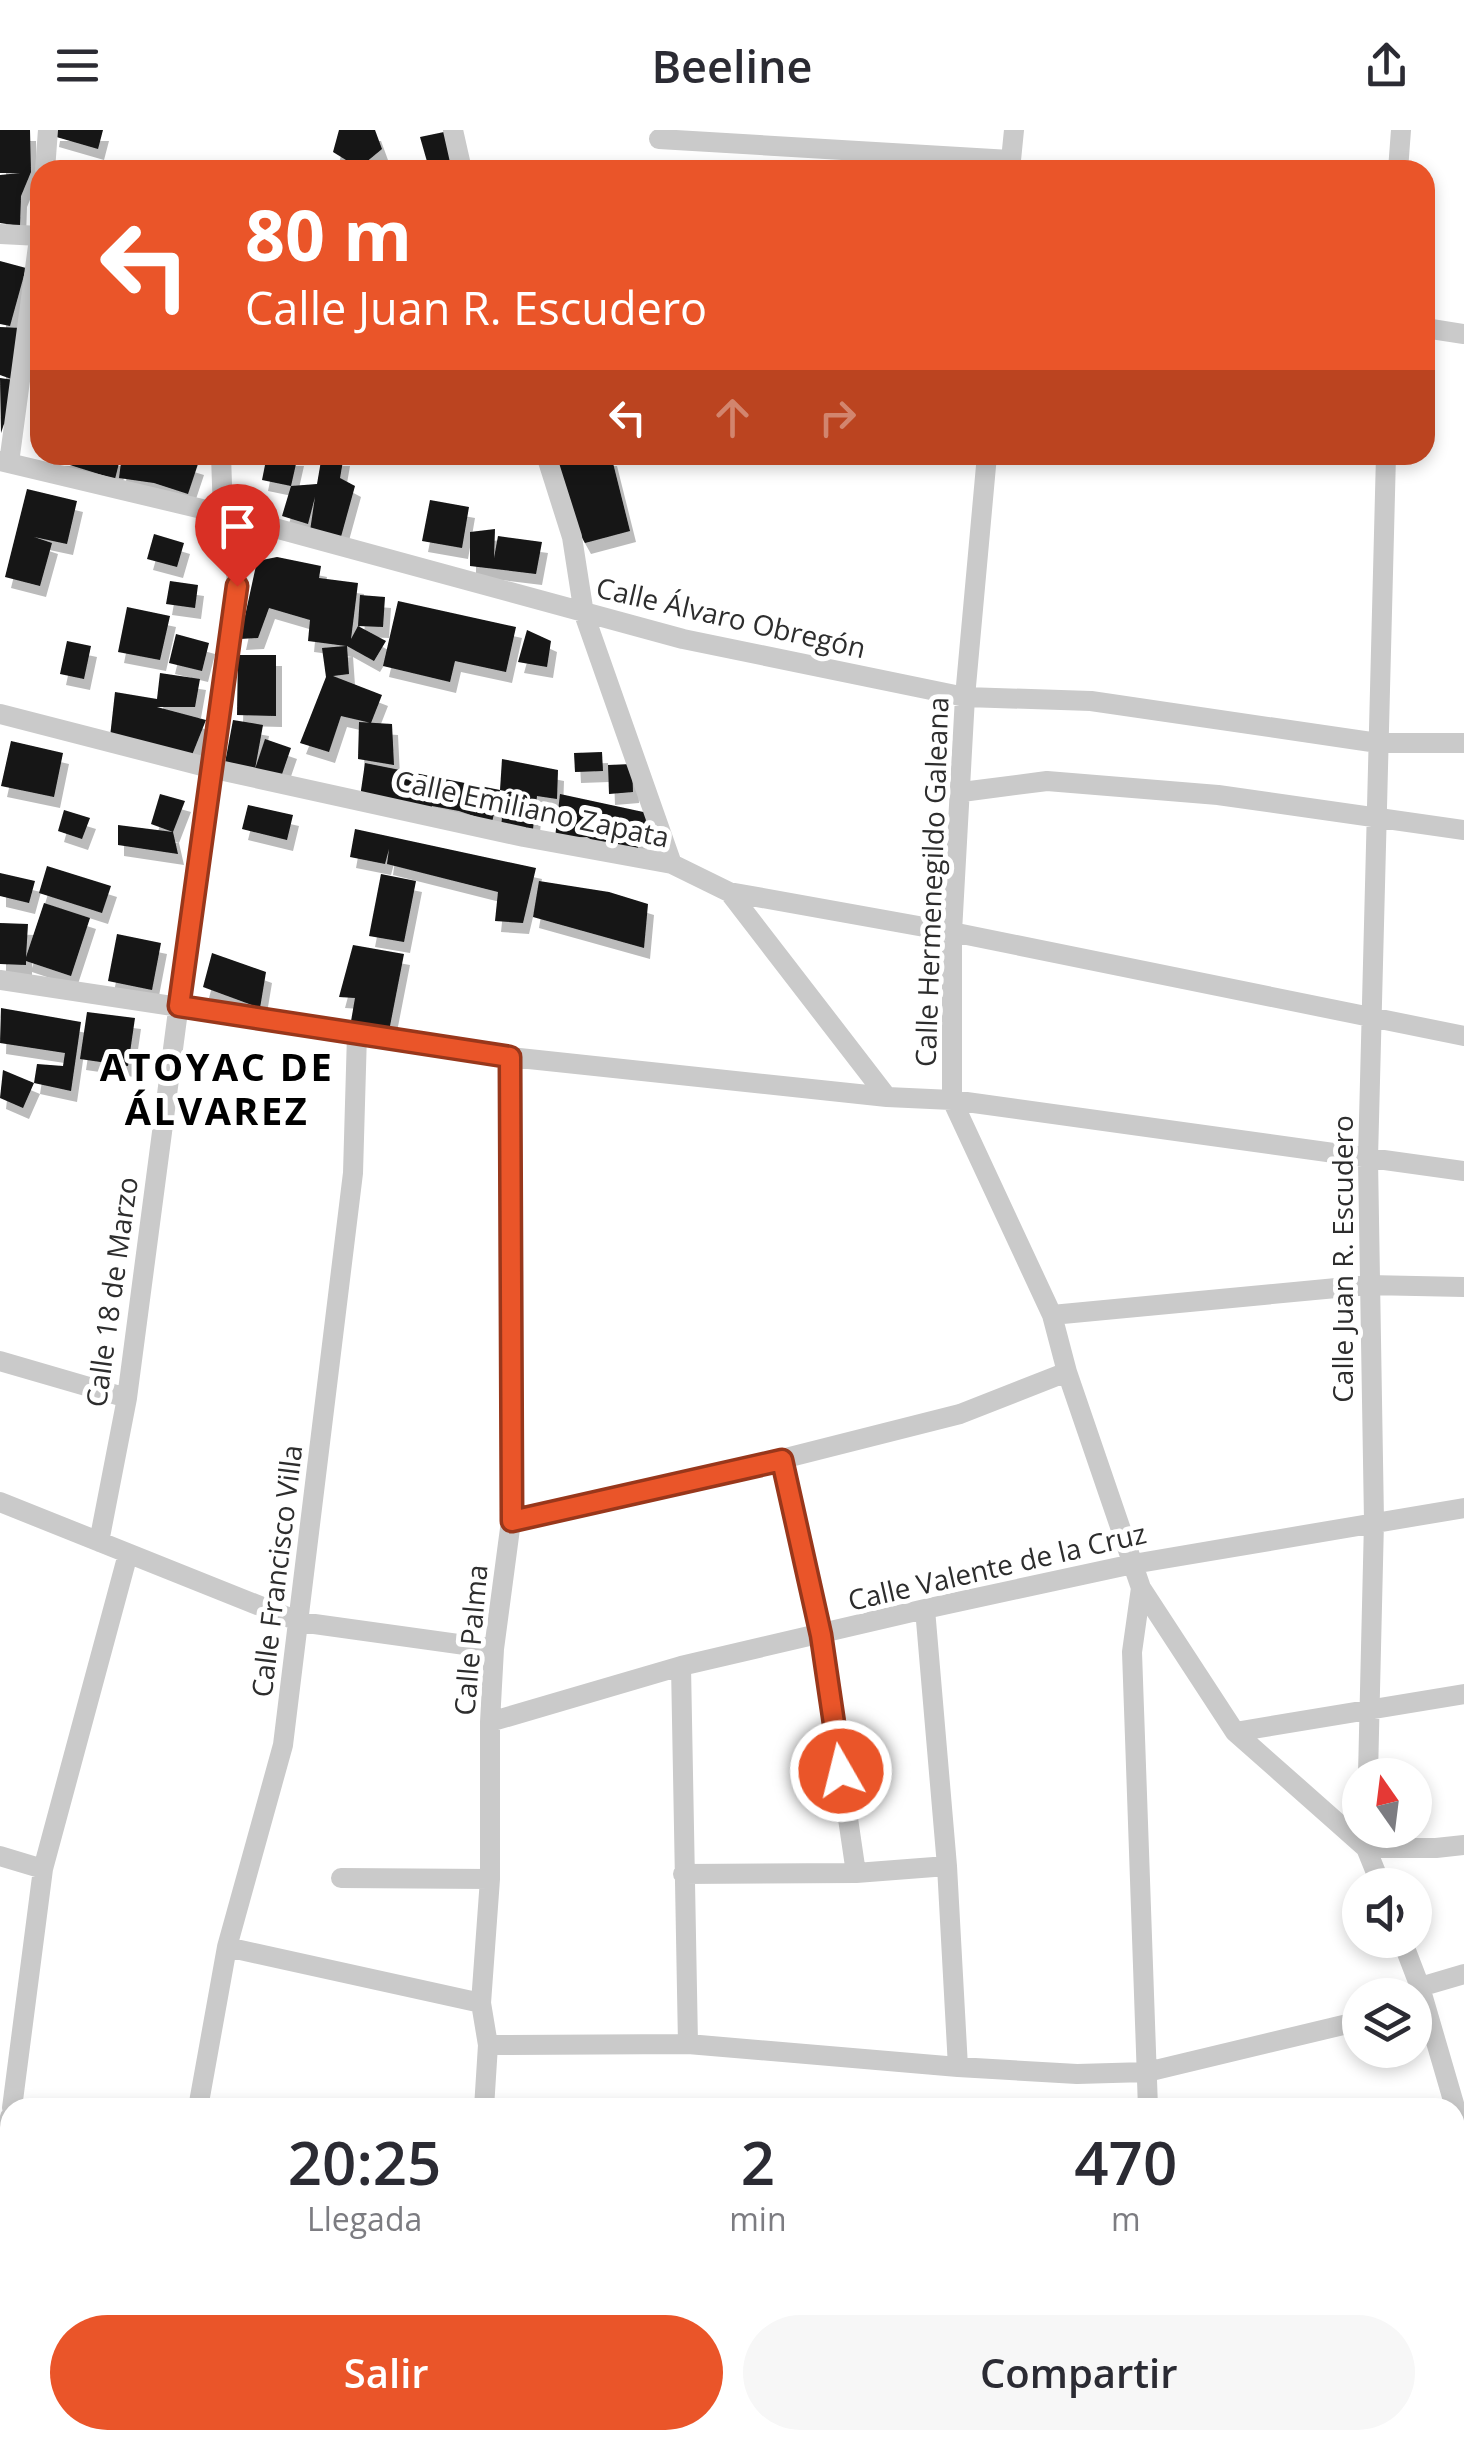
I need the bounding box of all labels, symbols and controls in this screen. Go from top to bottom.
text: Beeline [651,35,813,96]
icon: menu [50,38,105,93]
icon: share [1359,38,1414,93]
text: 80 m [245,186,412,282]
icon: left [80,200,210,330]
text: Calle Juan R. Escudero [245,277,707,338]
icon: left [600,390,655,445]
icon: ahead [705,390,760,445]
icon: right [810,390,865,445]
pin [195,484,280,587]
icon: arrive [210,499,265,554]
street label: Calle Álvaro Obregón [593,568,870,667]
street label: Calle Hermenegildo Galeana [906,696,956,1068]
street label: Calle Emiliano Zapata [391,760,673,856]
district label: ATOYAC DE ÁLVAREZ [100,1040,334,1136]
street label: Calle Juan R. Escudero [1323,1115,1361,1403]
street label: Calle 18 de Marzo [76,1174,146,1409]
street label: Calle Francisco Villa [242,1443,310,1699]
street label: Calle Valente de la Cruz [844,1513,1150,1619]
street label: Calle Palma [444,1563,496,1717]
position arrow [789,1719,893,1823]
north arrow [1342,1758,1432,1848]
map controls [1342,1758,1432,2068]
button: sound [1342,1868,1432,1958]
button: layers [1342,1978,1432,2068]
text: 20:25 [288,2121,441,2203]
text: 2 [741,2121,775,2203]
text: 470 [1074,2121,1177,2203]
text: Llegada [307,2197,422,2240]
text: min [729,2197,787,2240]
text: m [1111,2197,1141,2240]
button: Salir [50,2315,723,2430]
button: Compartir [743,2315,1415,2430]

